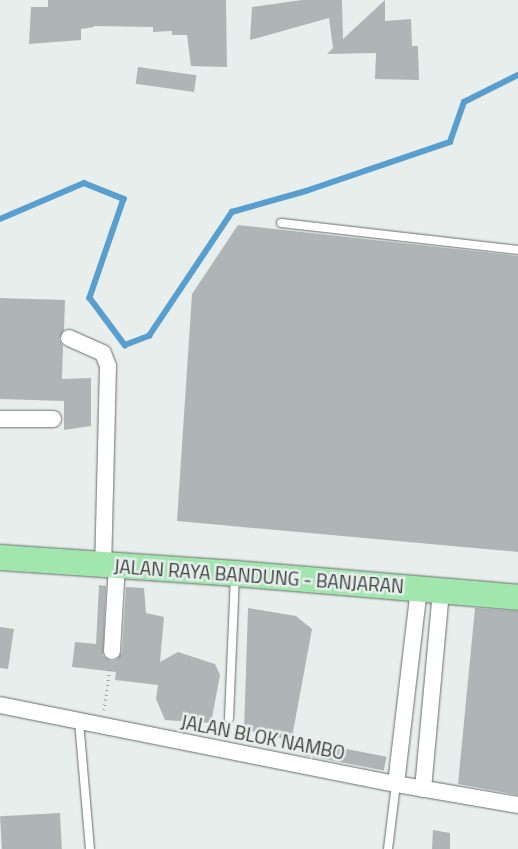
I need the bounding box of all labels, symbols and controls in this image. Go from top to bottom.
street label: JALAN RAYA BANDUNG - BANJARAN [113,554,405,598]
street label: JALAN BLOK NAMBO [179,710,347,764]

